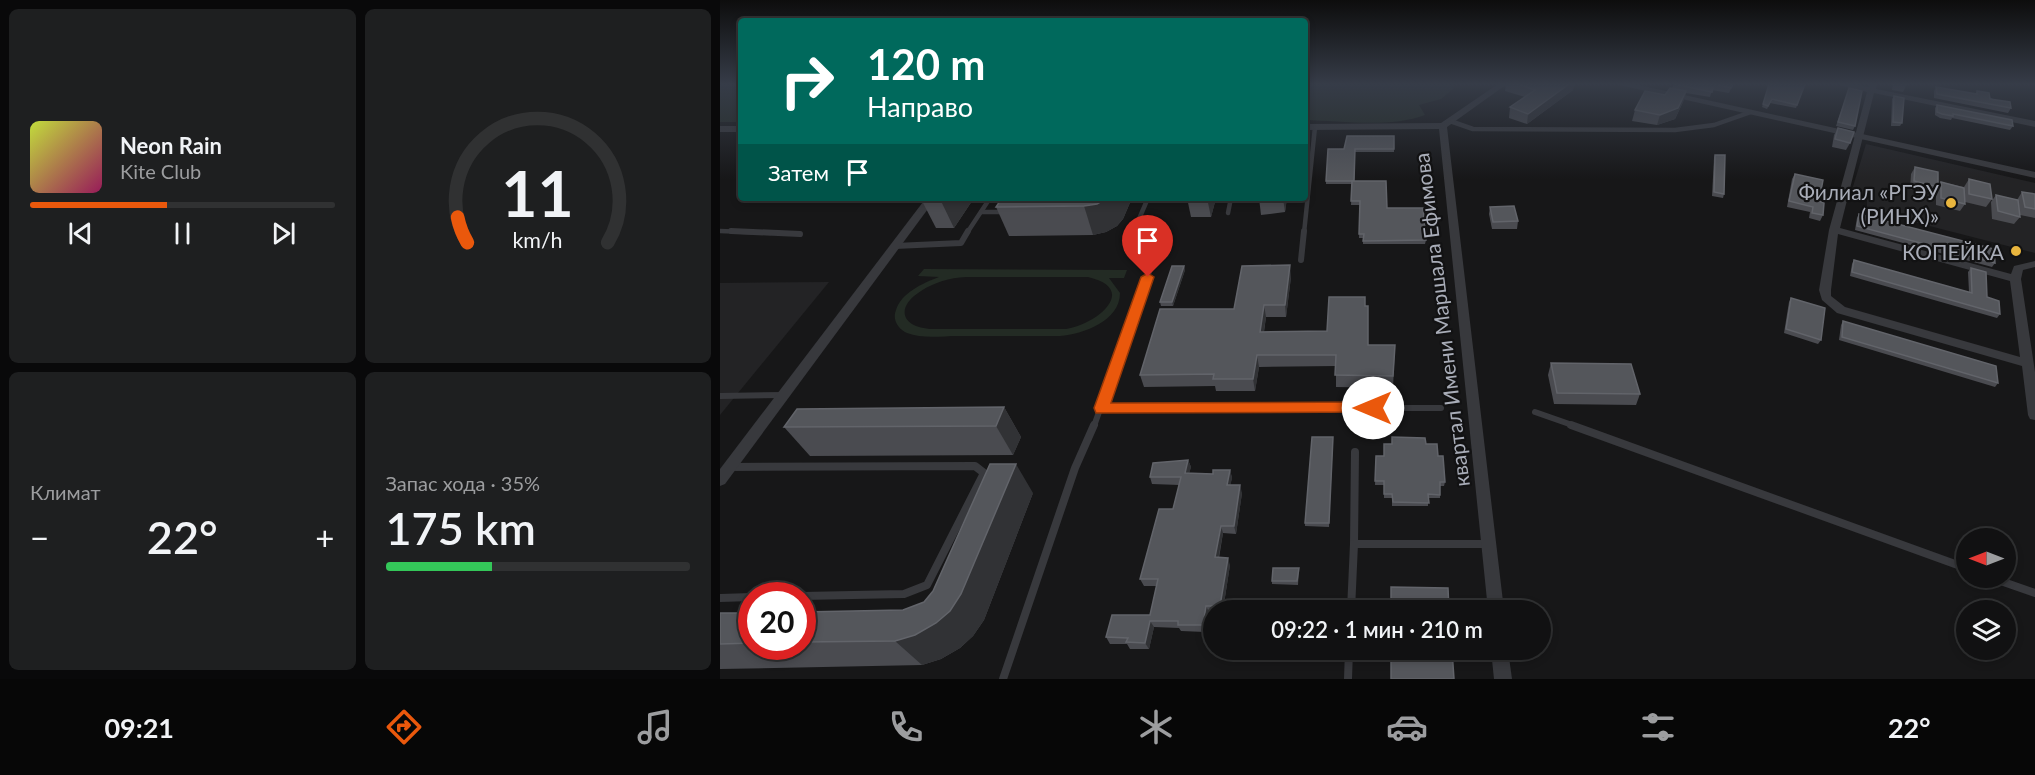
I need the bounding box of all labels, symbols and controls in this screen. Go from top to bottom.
text: 120 m [867,39,985,89]
icon: right [768,42,846,120]
text: Направо [867,90,973,123]
text: Neon Rain [120,132,222,159]
street label: квартал Имени Маршала Ефимова [1408,152,1474,488]
text: 11 [502,155,574,230]
icon: arrive [841,156,874,189]
text: Kite Club [120,159,201,183]
text: Затем [768,159,829,186]
place label: Филиал «РГЭУ (РИНХ)» [1799,179,1940,228]
marker: Филиал «РГЭУ (РИНХ)» [1944,196,1958,210]
pin [1122,215,1173,277]
icon: previous [64,217,97,250]
icon: pause [166,217,199,250]
icon: next [267,217,300,250]
icon: arrive [1131,224,1164,257]
text: km/h [513,227,563,253]
place label: КОПЕЙКА [1902,239,2005,264]
marker: КОПЕЙКА [2009,244,2023,258]
position arrow [1341,376,1405,440]
text: Запас хода · 35% [386,471,540,495]
text: Климат [30,480,101,504]
text: 175 km [386,501,536,555]
text: 22° [147,510,218,564]
text: − [30,517,49,557]
text: + [315,517,334,557]
north arrow [1956,528,2016,588]
map controls [1956,528,2016,660]
speed limit sign: 20 [738,582,816,660]
button: layers [1956,600,2016,660]
text: 09:22 · 1 мин · 210 m [1271,616,1483,643]
icon: directions [383,706,425,748]
icon: music [634,706,676,748]
icon: phone [885,706,927,748]
icon: climate [1135,706,1177,748]
icon: car [1386,706,1428,748]
icon: filters [1637,706,1679,748]
text: 09:21 [104,711,174,744]
text: 22° [1888,711,1930,744]

